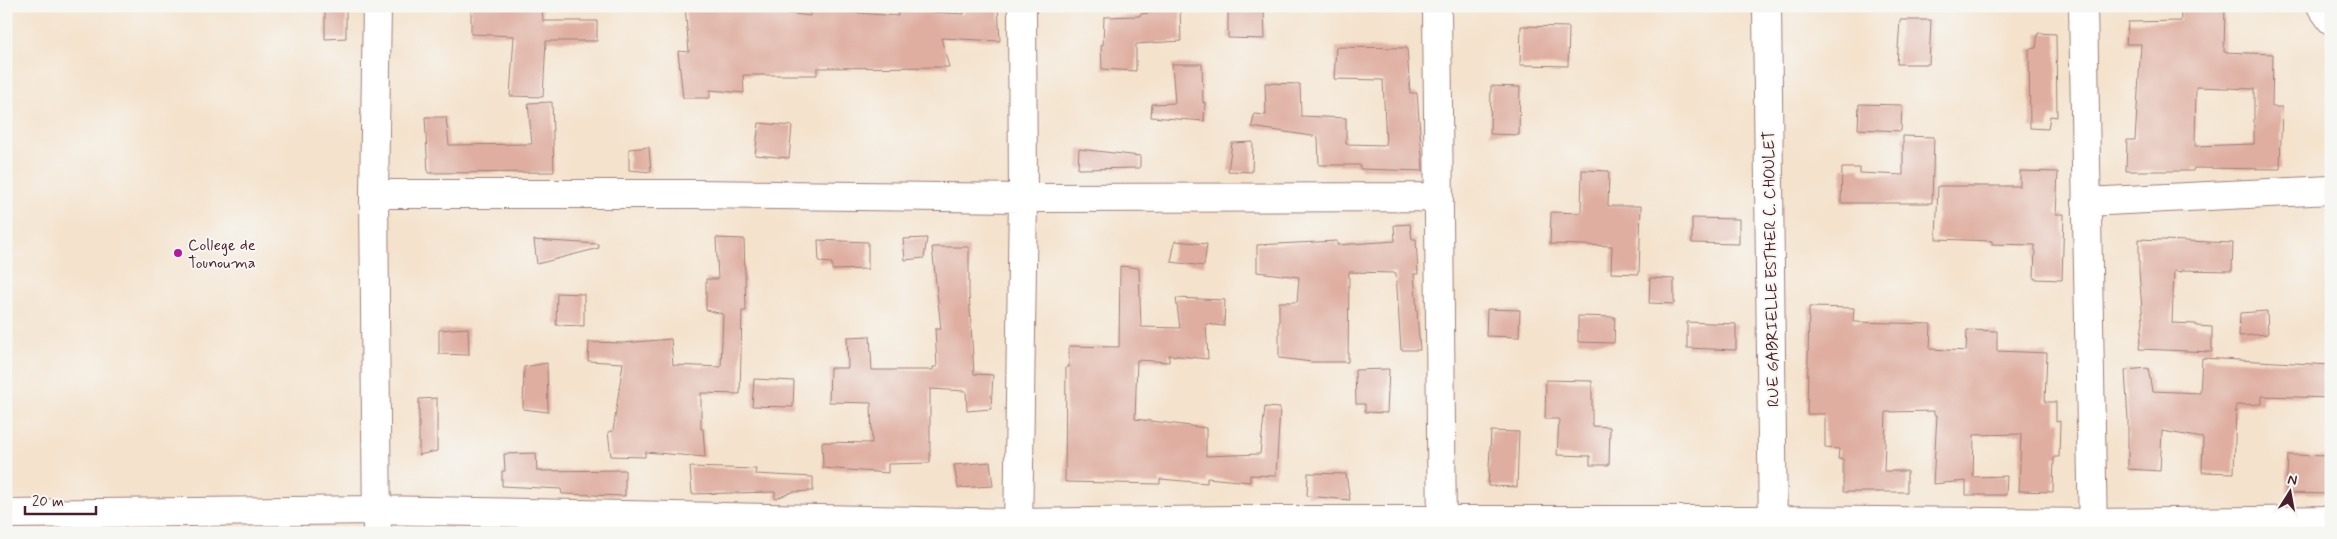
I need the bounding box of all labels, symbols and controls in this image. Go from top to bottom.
street label: RUE GABRIELLE ESTHER C. CHOULET [1759,131,1784,407]
place label: College de Tounouma [188,235,256,274]
marker: College de Tounouma [172,247,184,259]
north arrow [2264,466,2314,516]
text: N [2286,470,2299,490]
scale bar [25,484,96,516]
text: 20 m [32,492,64,512]

